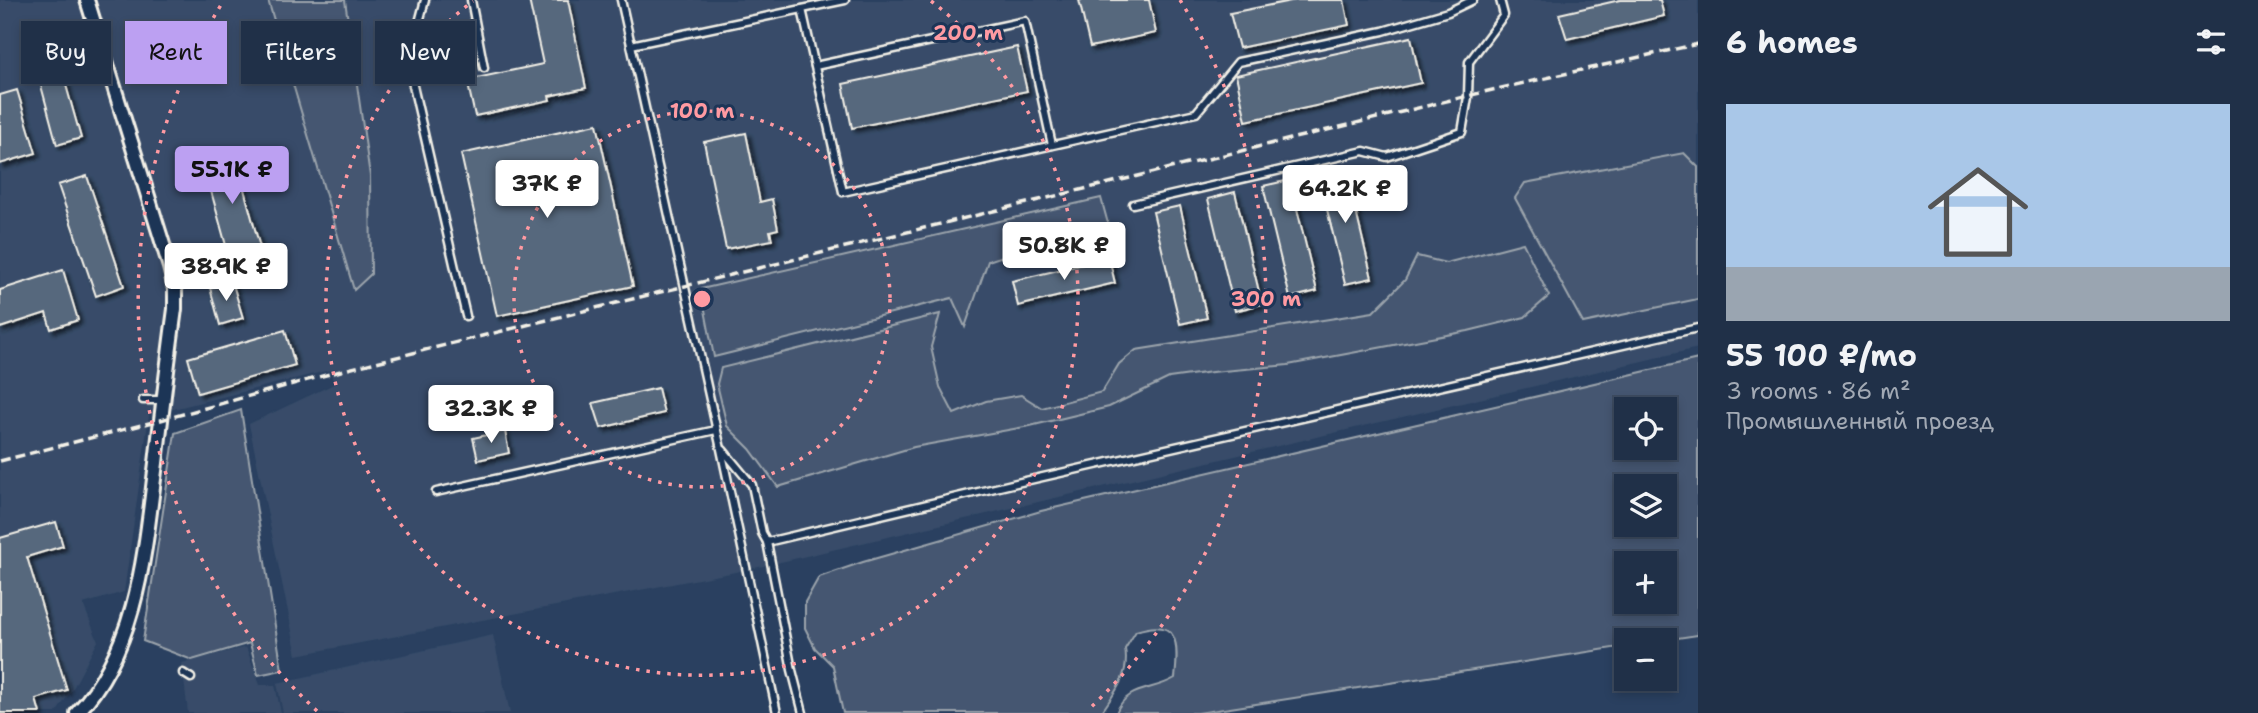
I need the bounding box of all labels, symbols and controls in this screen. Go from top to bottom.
text: 200 m [933,19,1003,47]
chip: Buy [21,21,111,84]
chip: Rent [125,21,227,84]
chip: Filters [241,21,361,84]
chip: New [375,21,475,84]
text: 6 homes [1726,22,1858,63]
icon: filters [2192,23,2230,61]
text: 100 m [670,97,734,125]
pin: 55.1K ₽ [167,146,297,206]
icon: home [1915,149,2041,275]
text: 55.1K ₽ [191,154,273,184]
pin: 37K ₽ [498,160,596,220]
pin: 64.2K ₽ [1280,166,1410,225]
text: 37K ₽ [512,168,582,198]
text: 64.2K ₽ [1299,173,1391,203]
pin: 50.8K ₽ [999,222,1129,282]
text: 50.8K ₽ [1019,230,1110,260]
pin: 38.9K ₽ [161,244,291,303]
text: 38.9K ₽ [181,251,271,281]
text: 300 m [1231,285,1301,313]
centre of rings [690,287,714,311]
text: 55 100 ₽/mo [1726,335,1917,376]
text: 3 rooms · 86 m² [1726,376,1911,406]
pin: 32.3K ₽ [426,386,556,445]
text: 32.3K ₽ [444,393,538,423]
map controls [1614,397,1677,691]
button: locate [1614,397,1677,460]
text: Промышленный проезд [1726,406,1994,436]
button: layers [1614,474,1677,537]
button: + [1614,551,1677,614]
button: − [1614,628,1677,691]

